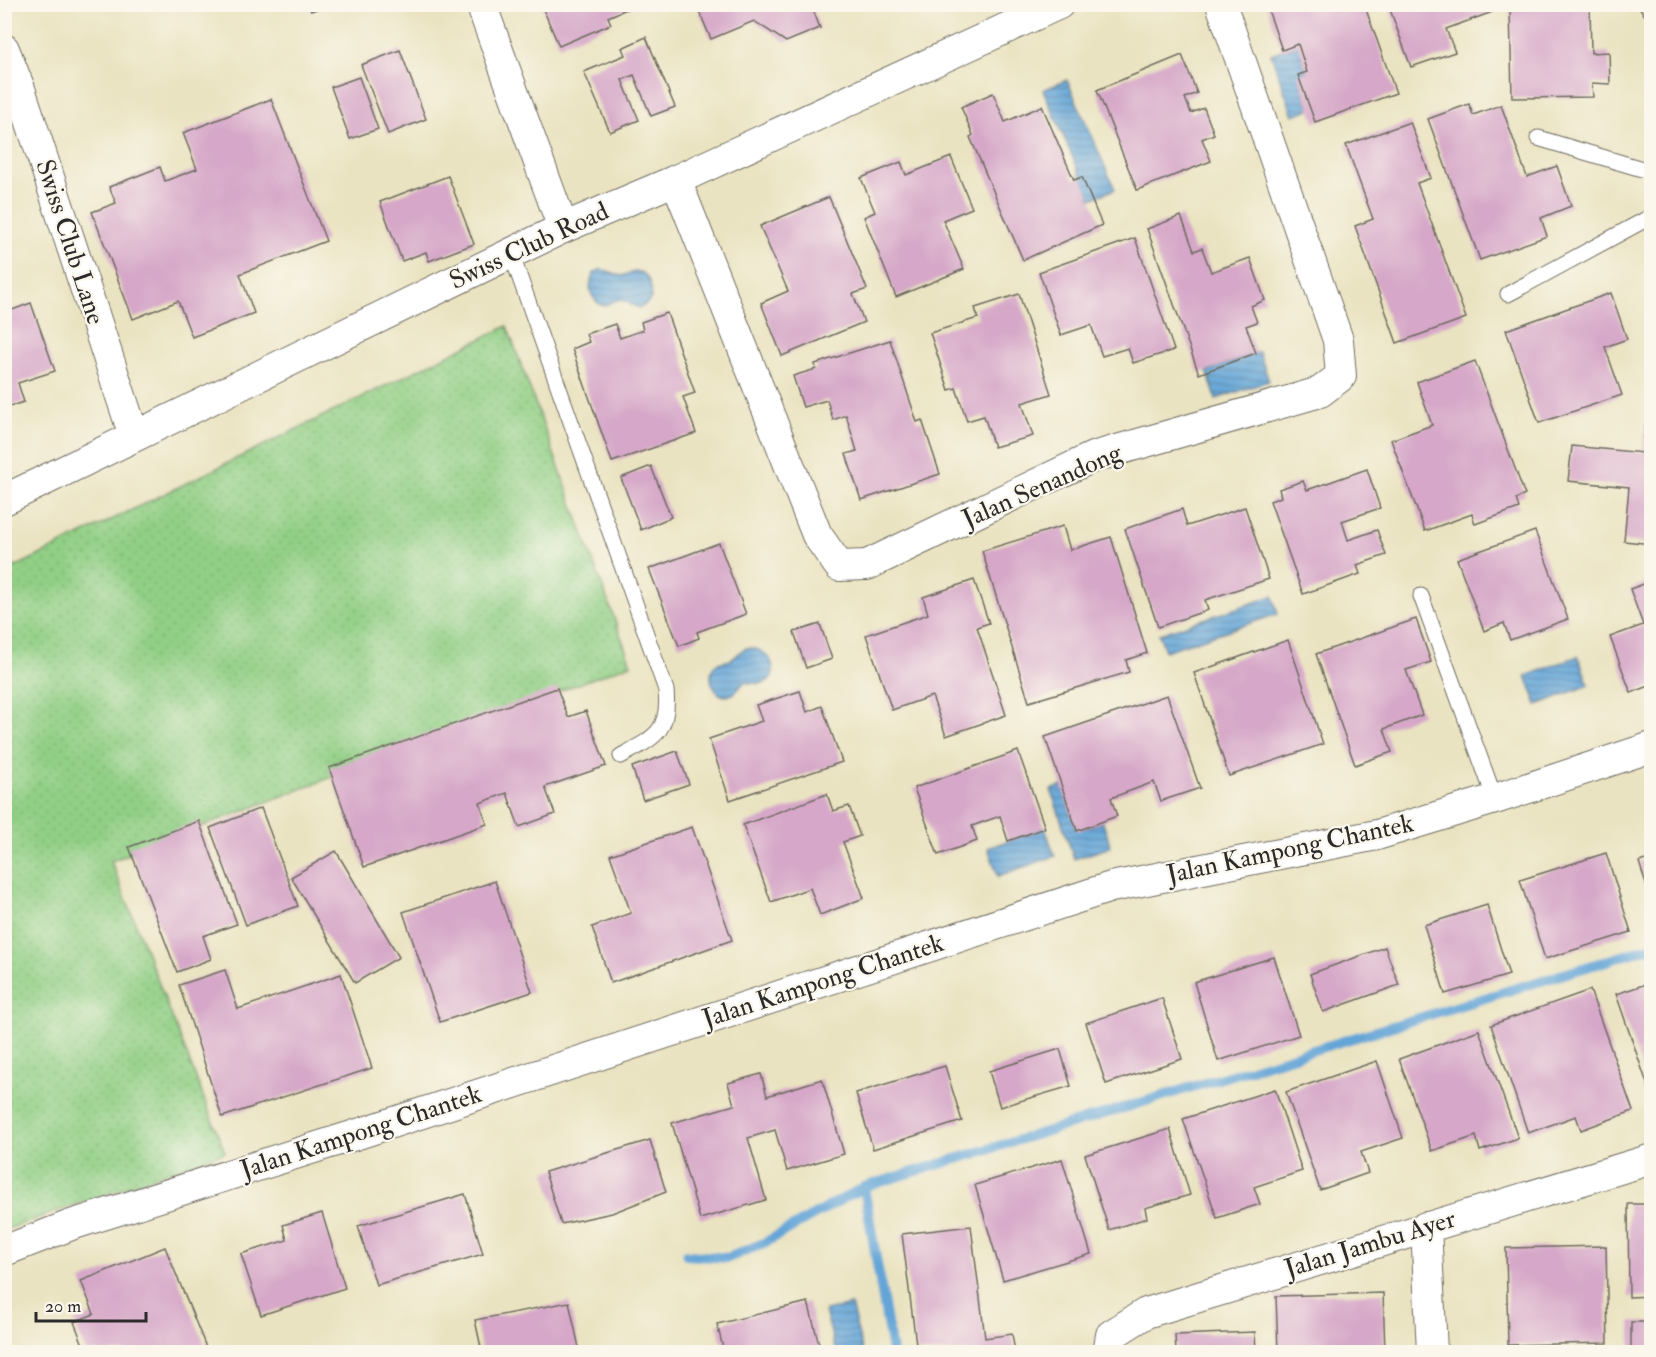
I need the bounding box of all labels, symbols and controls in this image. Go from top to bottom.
street label: Swiss Club Lane [28,156,112,329]
street label: Swiss Club Road [444,195,614,297]
street label: Jalan Senandong [956,436,1128,536]
street label: Jalan Kampong Chantek [1163,807,1417,892]
street label: Jalan Kampong Chantek [697,927,948,1036]
street label: Jalan Kampong Chantek [235,1078,486,1187]
street label: Jalan Jambu Ayer [1280,1203,1460,1285]
scale bar [36,1285,146,1323]
text: 20 m [45,1295,81,1318]

